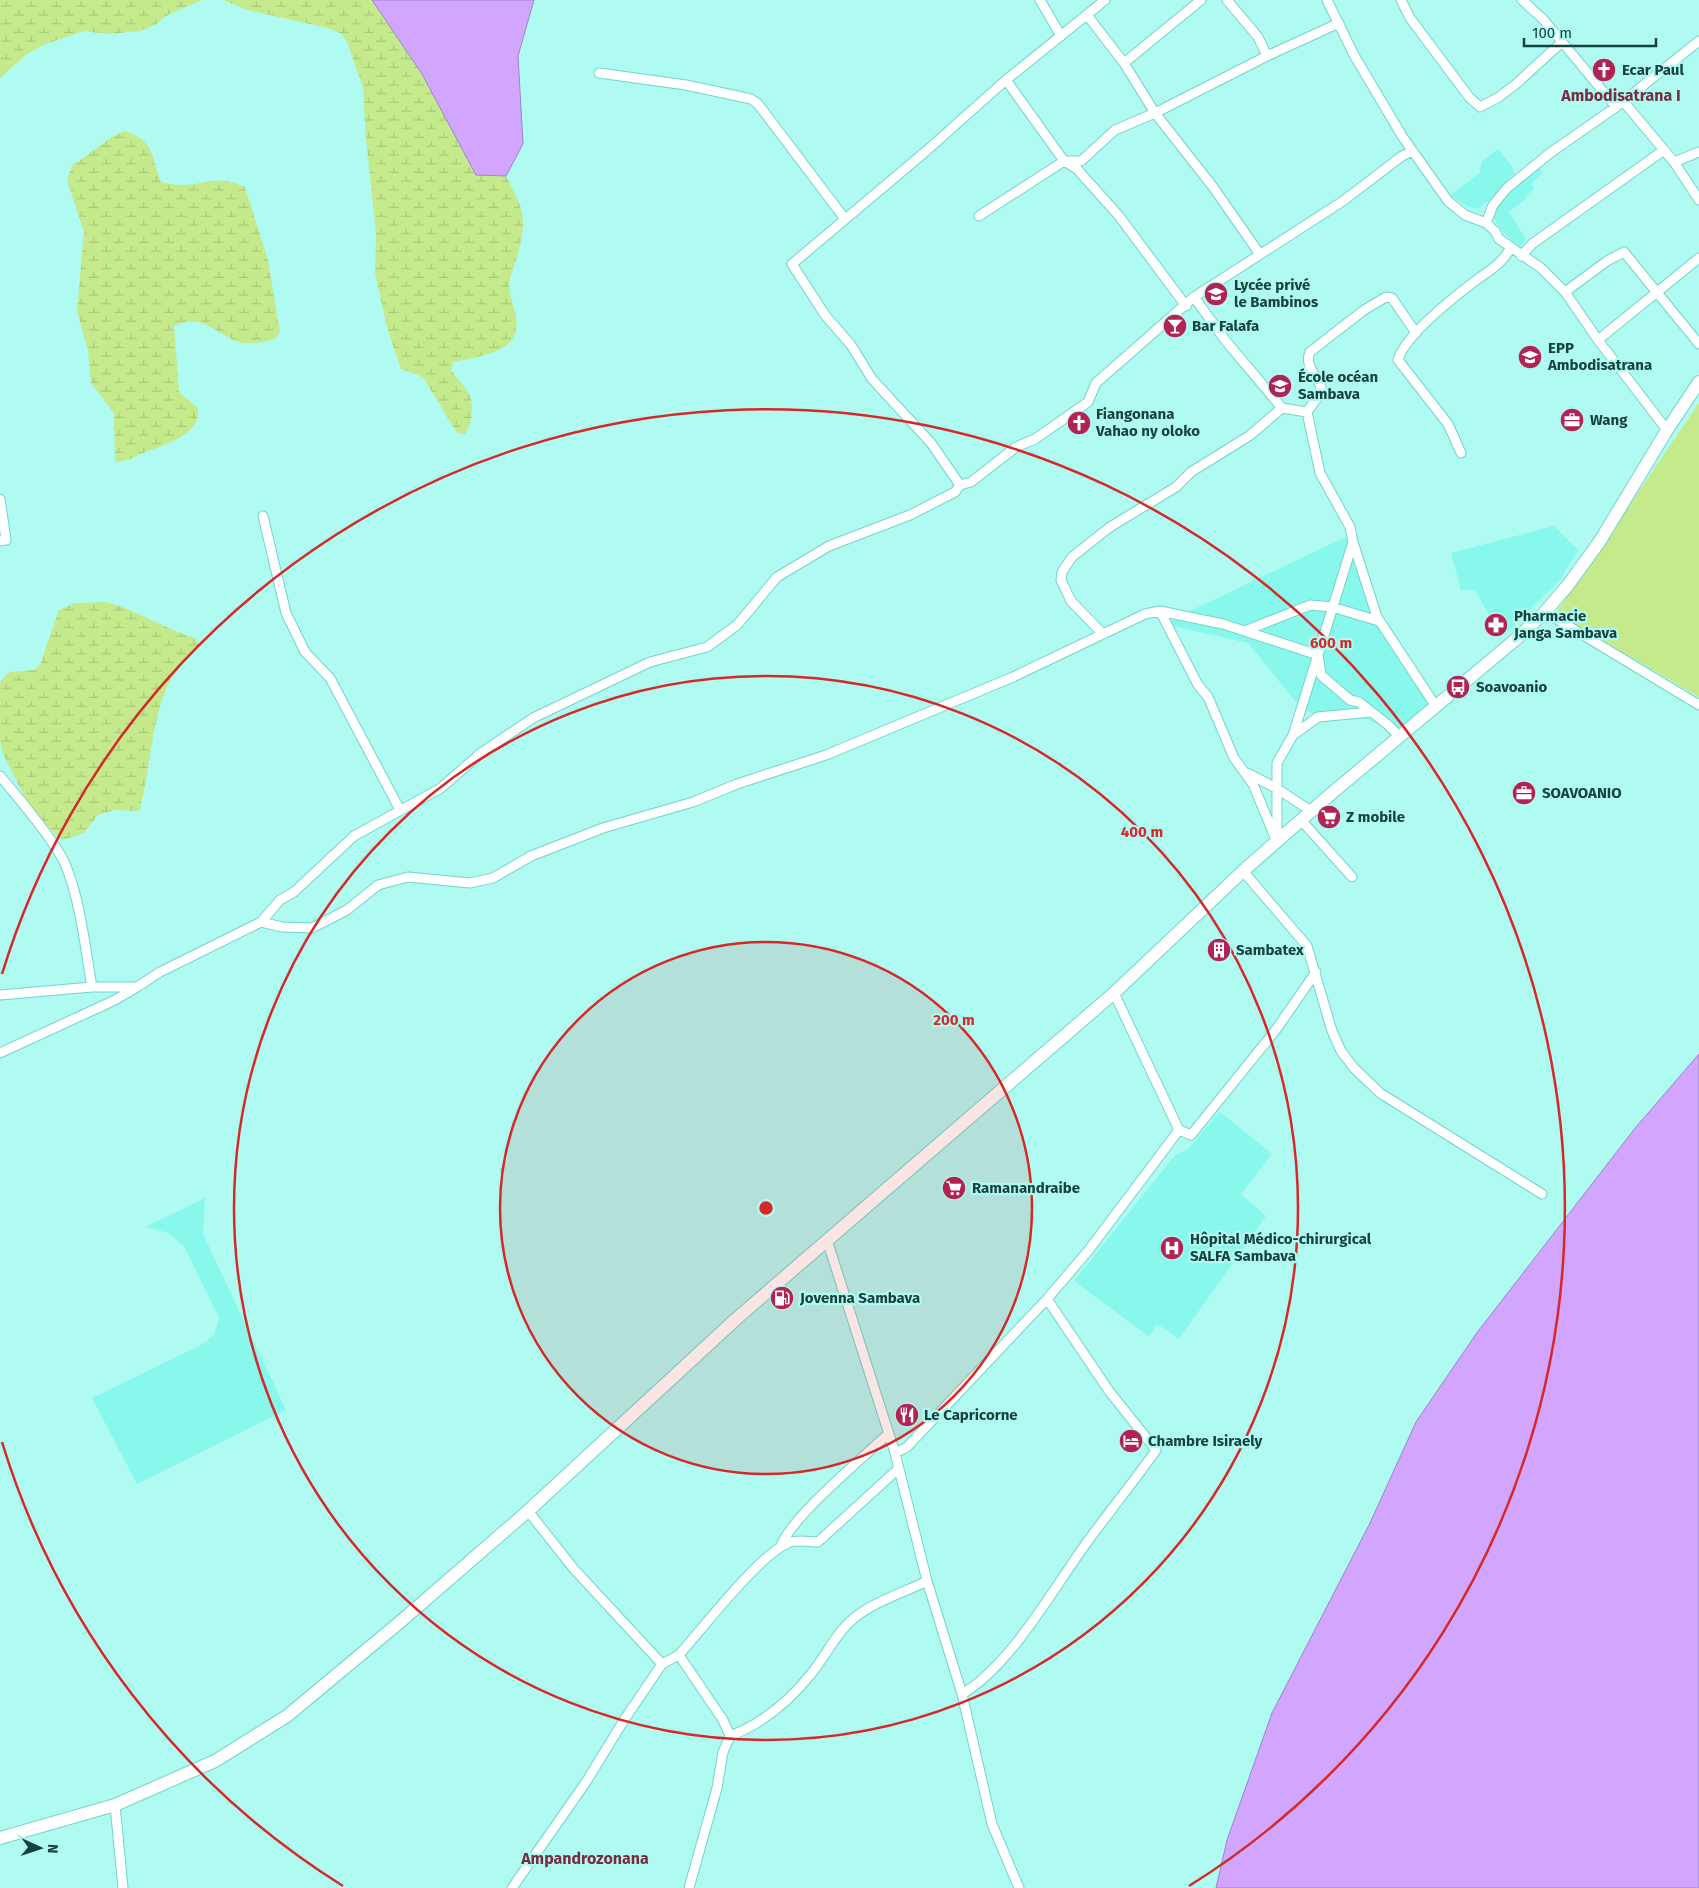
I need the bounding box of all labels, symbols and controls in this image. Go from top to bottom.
scale bar [1524,15,1656,47]
text: 100 m [1532,24,1572,42]
church icon: Ecar Paul [1591,57,1617,83]
place label: Ecar Paul [1622,61,1684,79]
district label: Ambodisatrana I [1560,86,1681,105]
place label: Lycée privé le Bambinos [1234,276,1318,311]
school or university icon: Lycée privé le Bambinos [1203,281,1229,307]
bar icon: Bar Falafa [1162,313,1188,339]
place label: Bar Falafa [1192,317,1259,335]
place label: EPP Ambodisatrana [1547,339,1652,374]
school or university icon: EPP Ambodisatrana [1517,344,1543,370]
place label: École océan Sambava [1298,368,1378,403]
school or university icon: École océan Sambava [1267,373,1293,399]
place label: Fiangonana Vahao ny oloko [1095,405,1200,440]
office icon: Wang [1559,407,1585,433]
church icon: Fiangonana Vahao ny oloko [1066,410,1092,436]
place label: Wang [1590,411,1628,429]
place label: Pharmacie Janga Sambava [1513,607,1617,642]
pharmacy icon: Pharmacie Janga Sambava [1483,612,1509,638]
text: 600 m [1310,634,1352,652]
bus stop icon: Soavoanio [1445,674,1471,700]
place label: Soavoanio [1476,678,1547,696]
office icon: SOAVOANIO [1511,780,1537,806]
place label: SOAVOANIO [1542,784,1622,802]
supermarket icon: Z mobile [1316,804,1342,830]
place label: Z mobile [1346,808,1405,826]
text: 400 m [1121,823,1163,841]
building icon: Sambatex [1206,937,1232,963]
place label: Sambatex [1236,941,1304,959]
text: 200 m [933,1011,975,1029]
supermarket icon: Ramanandraibe [941,1175,967,1201]
place label: Ramanandraibe [972,1179,1080,1197]
centre of rings [757,1199,775,1217]
place label: Hôpital Médico-chirurgical SALFA Sambava [1190,1230,1372,1265]
hospital icon: Hôpital Médico-chirurgical SALFA Sambava [1159,1235,1185,1261]
fuel station icon: Jovenna Sambava [769,1285,795,1311]
place label: Jovenna Sambava [799,1289,920,1307]
restaurant icon: Le Capricorne [894,1402,920,1428]
place label: Le Capricorne [924,1406,1018,1424]
hotel icon: Chambre Isiraely [1118,1428,1144,1454]
place label: Chambre Isiraely [1148,1432,1263,1450]
north arrow [15,1823,65,1873]
text: N [44,1844,61,1854]
district label: Ampandrozonana [520,1849,649,1868]

